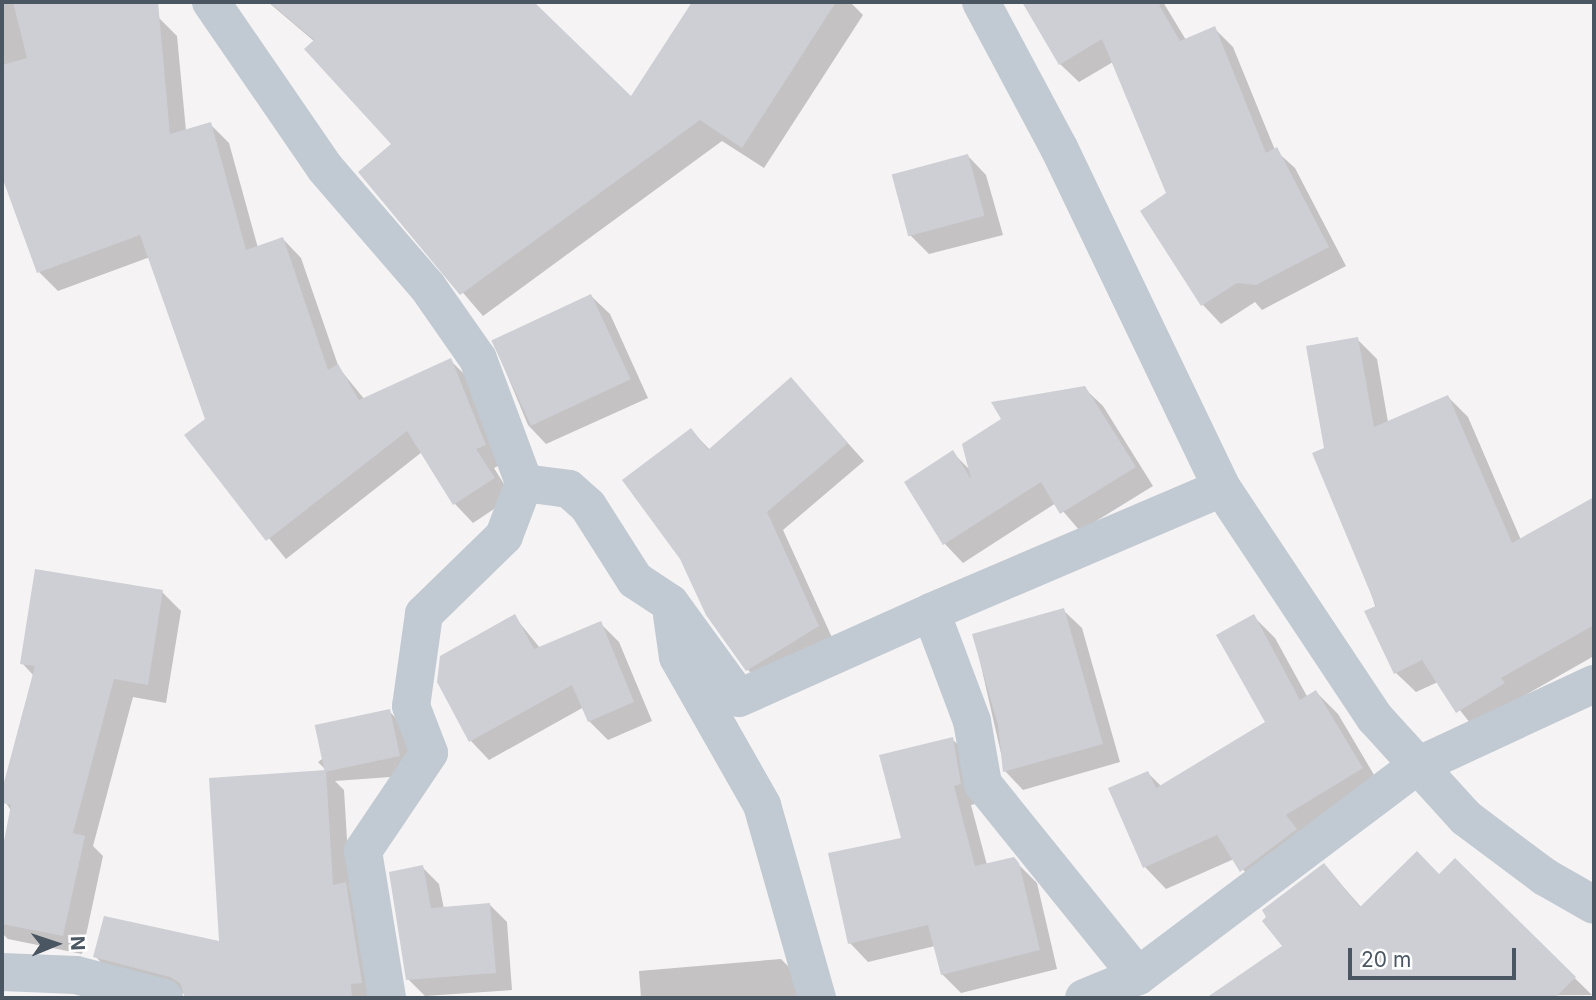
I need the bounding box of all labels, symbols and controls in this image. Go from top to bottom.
north arrow [21,909,91,979]
scale bar [1351,934,1519,978]
text: N [66,936,89,951]
text: 20 m [1361,947,1411,972]

